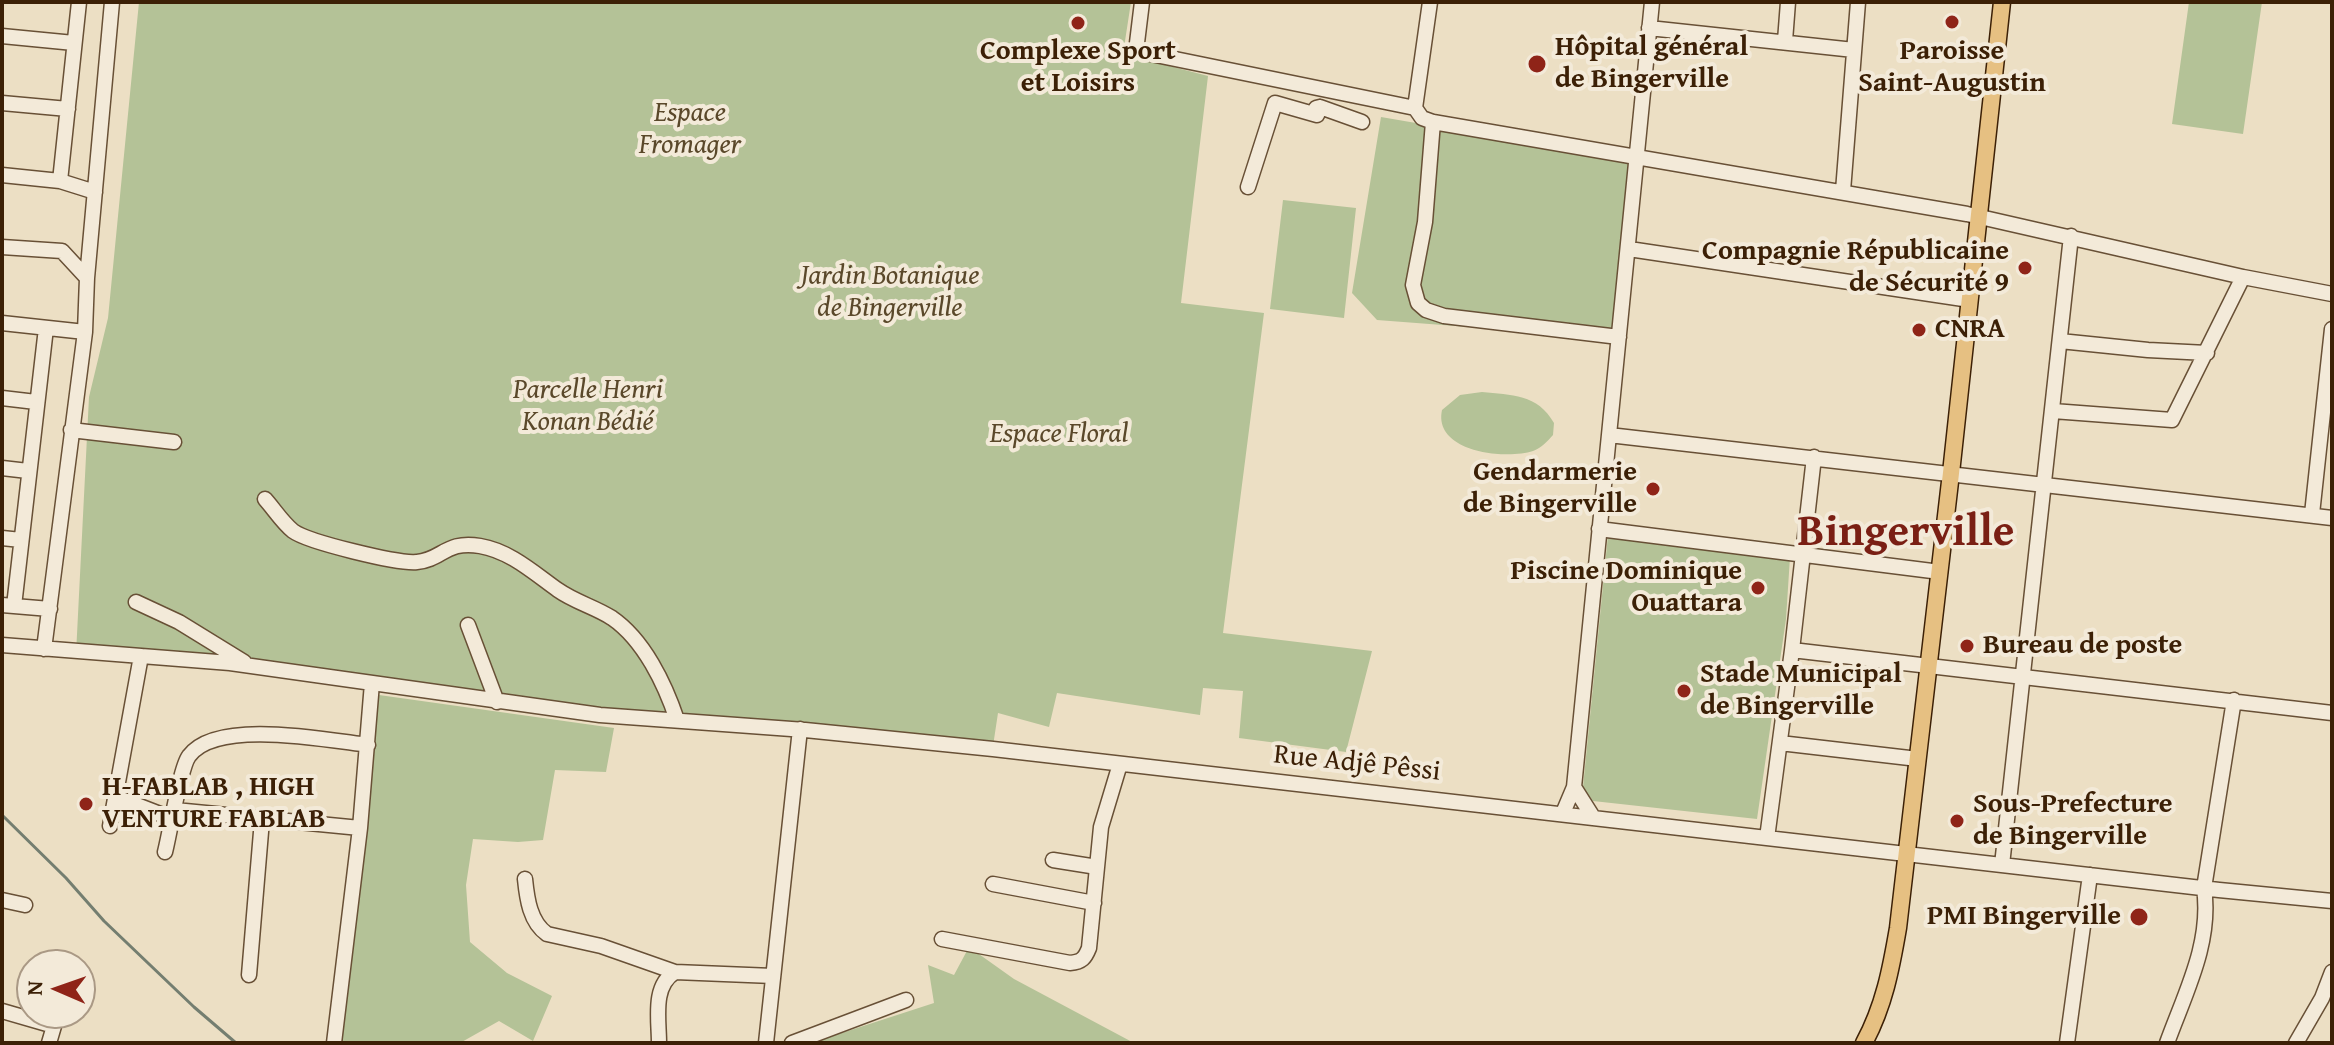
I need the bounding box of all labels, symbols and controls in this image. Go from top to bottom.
marker: Paroisse Saint-Augustin [1943,13,1961,31]
marker: Complexe Sport et Loisirs [1069,14,1087,32]
place label: Hôpital général de Bingerville [1555,31,1748,97]
place label: Complexe Sport et Loisirs [980,35,1176,101]
place label: Paroisse Saint-Augustin [1858,35,2046,101]
marker: Hôpital général de Bingerville [1526,53,1548,75]
park label: Espace Fromager [639,97,741,163]
place label: Compagnie Républicaine de Sécurité 9 [1702,235,2009,301]
marker: Compagnie Républicaine de Sécurité 9 [2016,259,2034,277]
park label: Jardin Botanique de Bingerville [800,260,980,326]
place label: CNRA [1935,313,2005,347]
marker: CNRA [1910,321,1928,339]
park label: Parcelle Henri Konan Bédié [513,374,663,440]
park label: Espace Floral [990,418,1128,452]
place label: Gendarmerie de Bingerville [1463,456,1637,522]
marker: Gendarmerie de Bingerville [1644,480,1662,498]
district label: Bingerville [1798,508,2014,560]
place label: Piscine Dominique Ouattara [1510,555,1742,621]
marker: Piscine Dominique Ouattara [1749,579,1767,597]
place label: Bureau de poste [1983,629,2182,663]
marker: Bureau de poste [1958,637,1976,655]
place label: Stade Municipal de Bingerville [1700,658,1902,724]
marker: Stade Municipal de Bingerville [1675,682,1693,700]
street label: Rue Adjê Pêssi [1272,739,1442,789]
place label: H-FABLAB , HIGH VENTURE FABLAB [102,771,326,837]
place label: Sous-Prefecture de Bingerville [1973,788,2173,854]
marker: H-FABLAB , HIGH VENTURE FABLAB [77,795,95,813]
marker: Sous-Prefecture de Bingerville [1948,812,1966,830]
place label: PMI Bingerville [1927,900,2121,934]
marker: PMI Bingerville [2128,906,2150,928]
north arrow [16,949,96,1029]
text: N [18,980,50,996]

